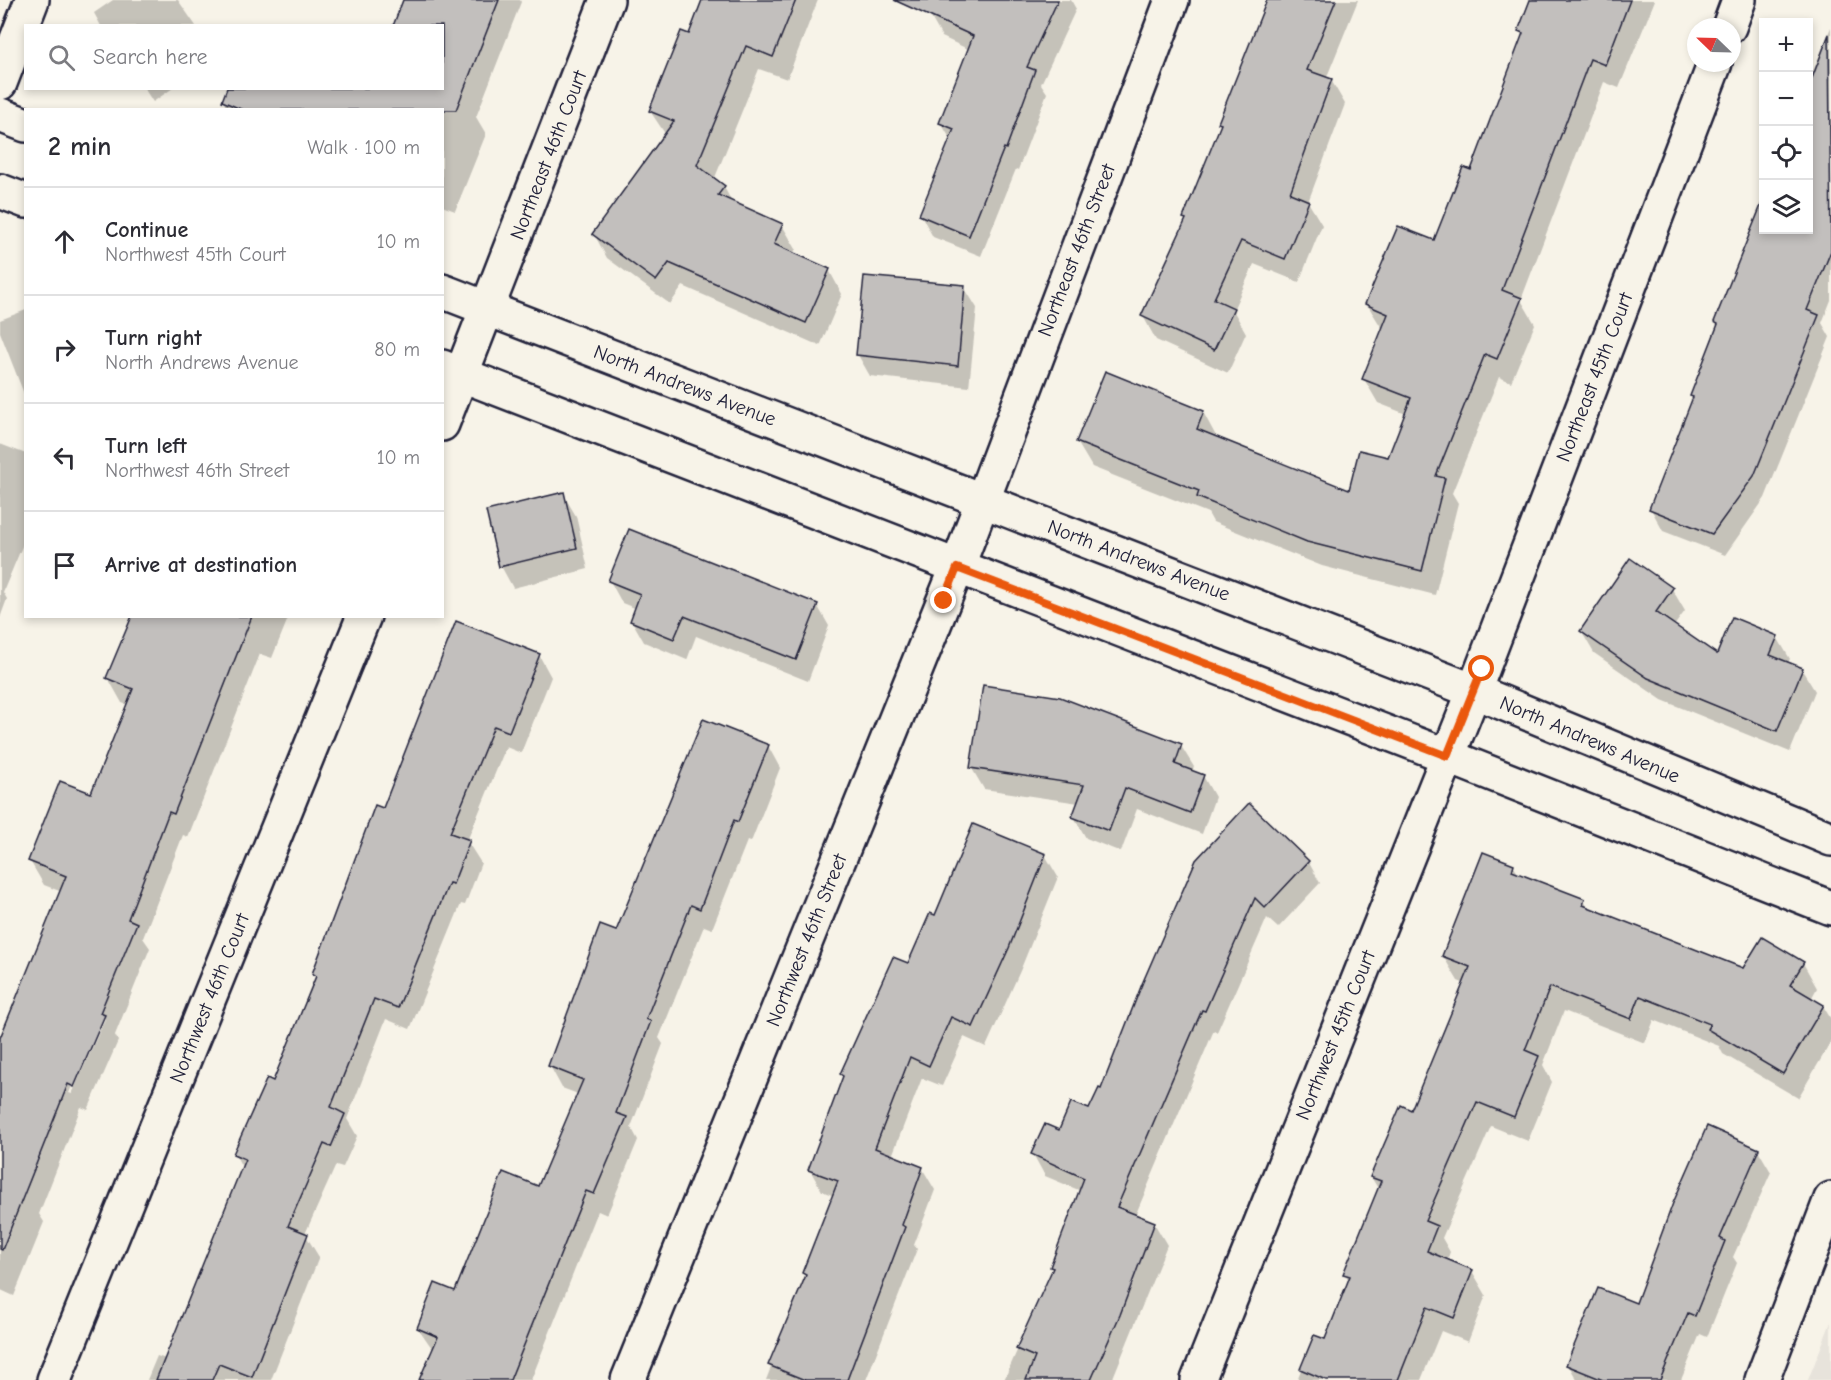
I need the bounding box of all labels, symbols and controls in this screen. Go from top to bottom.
north arrow [1687,18,1741,72]
map controls [1759,18,1813,234]
button: + [1759,18,1813,72]
search box [24,24,444,90]
icon: search [45,41,78,74]
text: Search here [93,44,208,70]
street label: Northeast 46th Court [506,66,592,243]
button: − [1759,72,1813,126]
button: locate [1759,126,1813,180]
text: 2 min [48,132,111,162]
text: Walk · 100 m [307,136,420,159]
street label: Northeast 46th Street [1033,159,1120,340]
button: layers [1759,180,1813,234]
text: Continue [105,217,188,243]
icon: ahead [48,225,81,258]
text: 10 m [377,230,420,253]
text: Northwest 45th Court [105,243,286,266]
street label: Northeast 45th Court [1552,288,1638,465]
text: Turn right [105,325,202,351]
icon: right [48,333,81,366]
text: 80 m [374,338,420,361]
street label: North Andrews Avenue [590,340,779,431]
text: North Andrews Avenue [105,351,299,374]
text: Turn left [105,433,187,459]
icon: left [48,441,81,474]
text: 10 m [377,446,420,469]
text: Northwest 46th Street [105,459,289,482]
street label: North Andrews Avenue [1044,515,1233,606]
icon: arrive [48,549,81,582]
text: Arrive at destination [105,552,297,578]
route end [930,587,956,613]
route start [1468,655,1494,681]
street label: North Andrews Avenue [1496,691,1683,788]
street label: Northwest 46th Street [761,849,852,1030]
street label: Northwest 46th Court [165,909,254,1086]
street label: Northwest 45th Court [1291,946,1380,1123]

